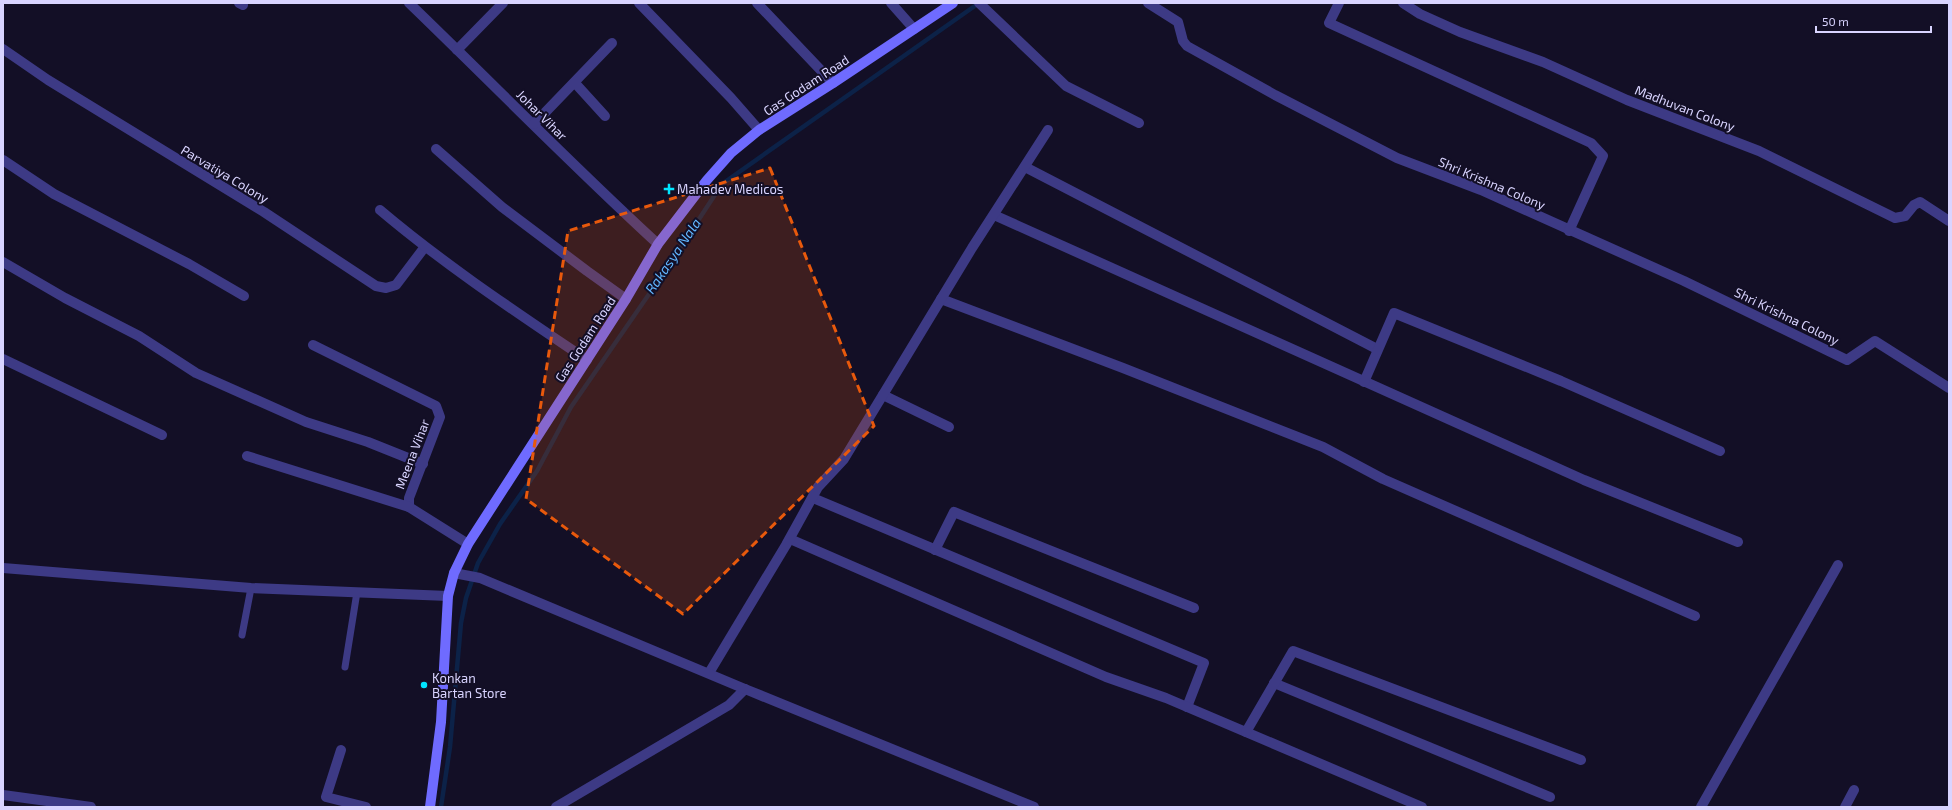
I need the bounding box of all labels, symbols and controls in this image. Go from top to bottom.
scale bar [1816,8,1931,34]
text: 50 m [1822,14,1849,28]
street label: Gas Godam Road [760,51,852,119]
street label: Madhuvan Colony [1633,82,1737,134]
street label: Johar Vihar [513,86,571,144]
street label: Parvatiya Colony [178,142,272,207]
street label: Shri Krishna Colony [1436,153,1548,213]
place label: Mahadev Medicos [677,181,783,197]
marker: Mahadev Medicos [664,184,674,194]
water label: Rakasya Nala [641,215,704,297]
street label: Shri Krishna Colony [1732,284,1842,348]
street label: Gas Godam Road [551,293,619,385]
street label: Meena Vihar [391,417,433,491]
place label: Konkan Bartan Store [432,670,507,701]
marker: Konkan Bartan Store [419,680,429,690]

